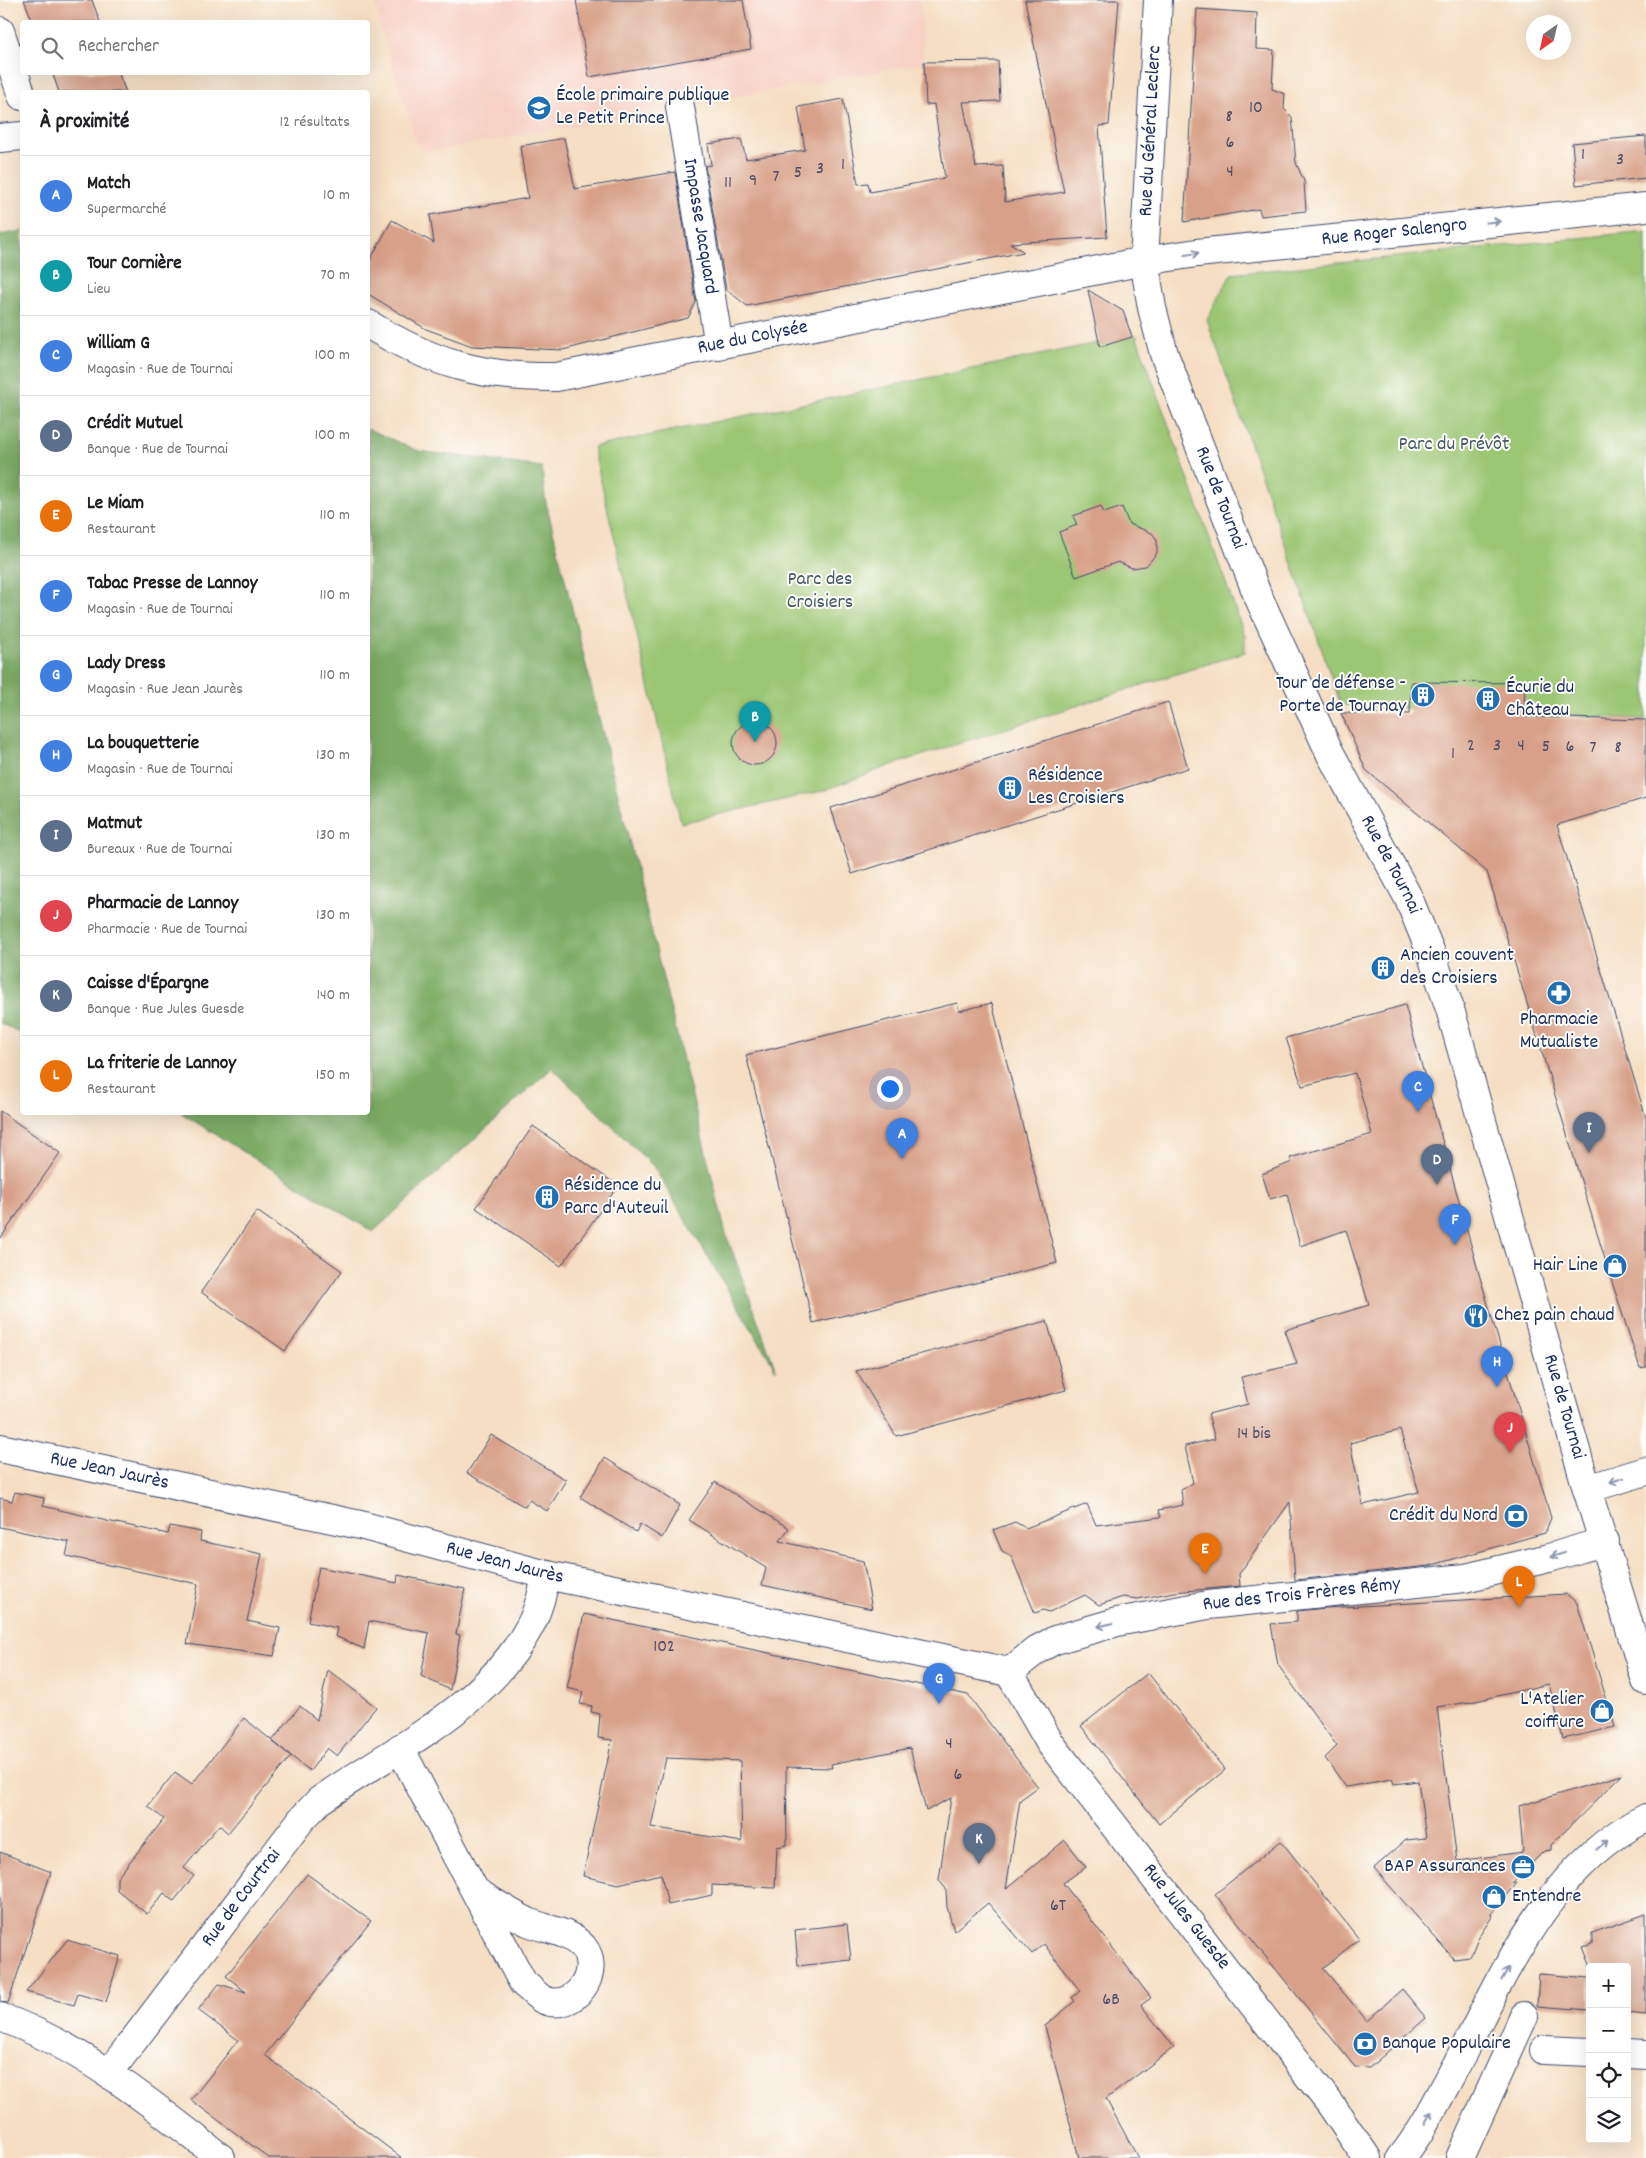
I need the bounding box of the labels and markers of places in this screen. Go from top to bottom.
place label: École primaire publique Le Petit Prince [556,82,729,133]
school or university icon: École primaire publique Le Petit Prince [526,95,552,121]
place label: Tour de défense - Porte de Tournay [1276,670,1407,721]
place label: Écurie du Château [1506,674,1574,725]
building icon: Tour de défense - Porte de Tournay [1410,682,1436,708]
building icon: Écurie du Château [1475,686,1501,712]
pin: B [739,701,771,742]
place label: Résidence Les Croisiers [1028,762,1125,813]
building icon: Résidence Les Croisiers [997,775,1023,801]
place label: Ancien couvent des Croisiers [1400,942,1514,993]
building icon: Ancien couvent des Croisiers [1370,955,1396,981]
pharmacy icon: Pharmacie Mutualiste [1546,980,1572,1006]
place label: Pharmacie Mutualiste [1520,1006,1599,1057]
pin: C [1402,1071,1434,1112]
pin: I [1573,1112,1605,1153]
pin: A [886,1118,918,1159]
pin: D [1421,1144,1453,1185]
place label: Résidence du Parc d'Auteuil [564,1172,669,1223]
building icon: Résidence du Parc d'Auteuil [534,1184,560,1210]
pin: F [1439,1204,1471,1245]
place label: Hair Line [1533,1252,1598,1280]
shop icon: Hair Line [1602,1253,1628,1279]
place label: Chez pain chaud [1494,1302,1615,1330]
restaurant icon: Chez pain chaud [1463,1303,1489,1329]
pin: H [1481,1346,1513,1387]
pin: J [1494,1412,1526,1453]
place label: Crédit du Nord [1389,1502,1498,1530]
bank icon: Crédit du Nord [1503,1503,1529,1529]
pin: E [1189,1533,1221,1574]
pin: L [1503,1566,1535,1607]
pin: G [923,1663,955,1704]
place label: L'Atelier coiffure [1520,1686,1585,1737]
shop icon: L'Atelier coiffure [1589,1698,1615,1724]
pin: K [963,1823,995,1864]
place label: BAP Assurances [1384,1853,1506,1881]
office icon: BAP Assurances [1510,1854,1536,1880]
place label: Entendre [1512,1883,1582,1911]
shop icon: Entendre [1481,1884,1507,1910]
place label: Banque Populaire [1382,2030,1511,2058]
bank icon: Banque Populaire [1352,2031,1378,2057]

